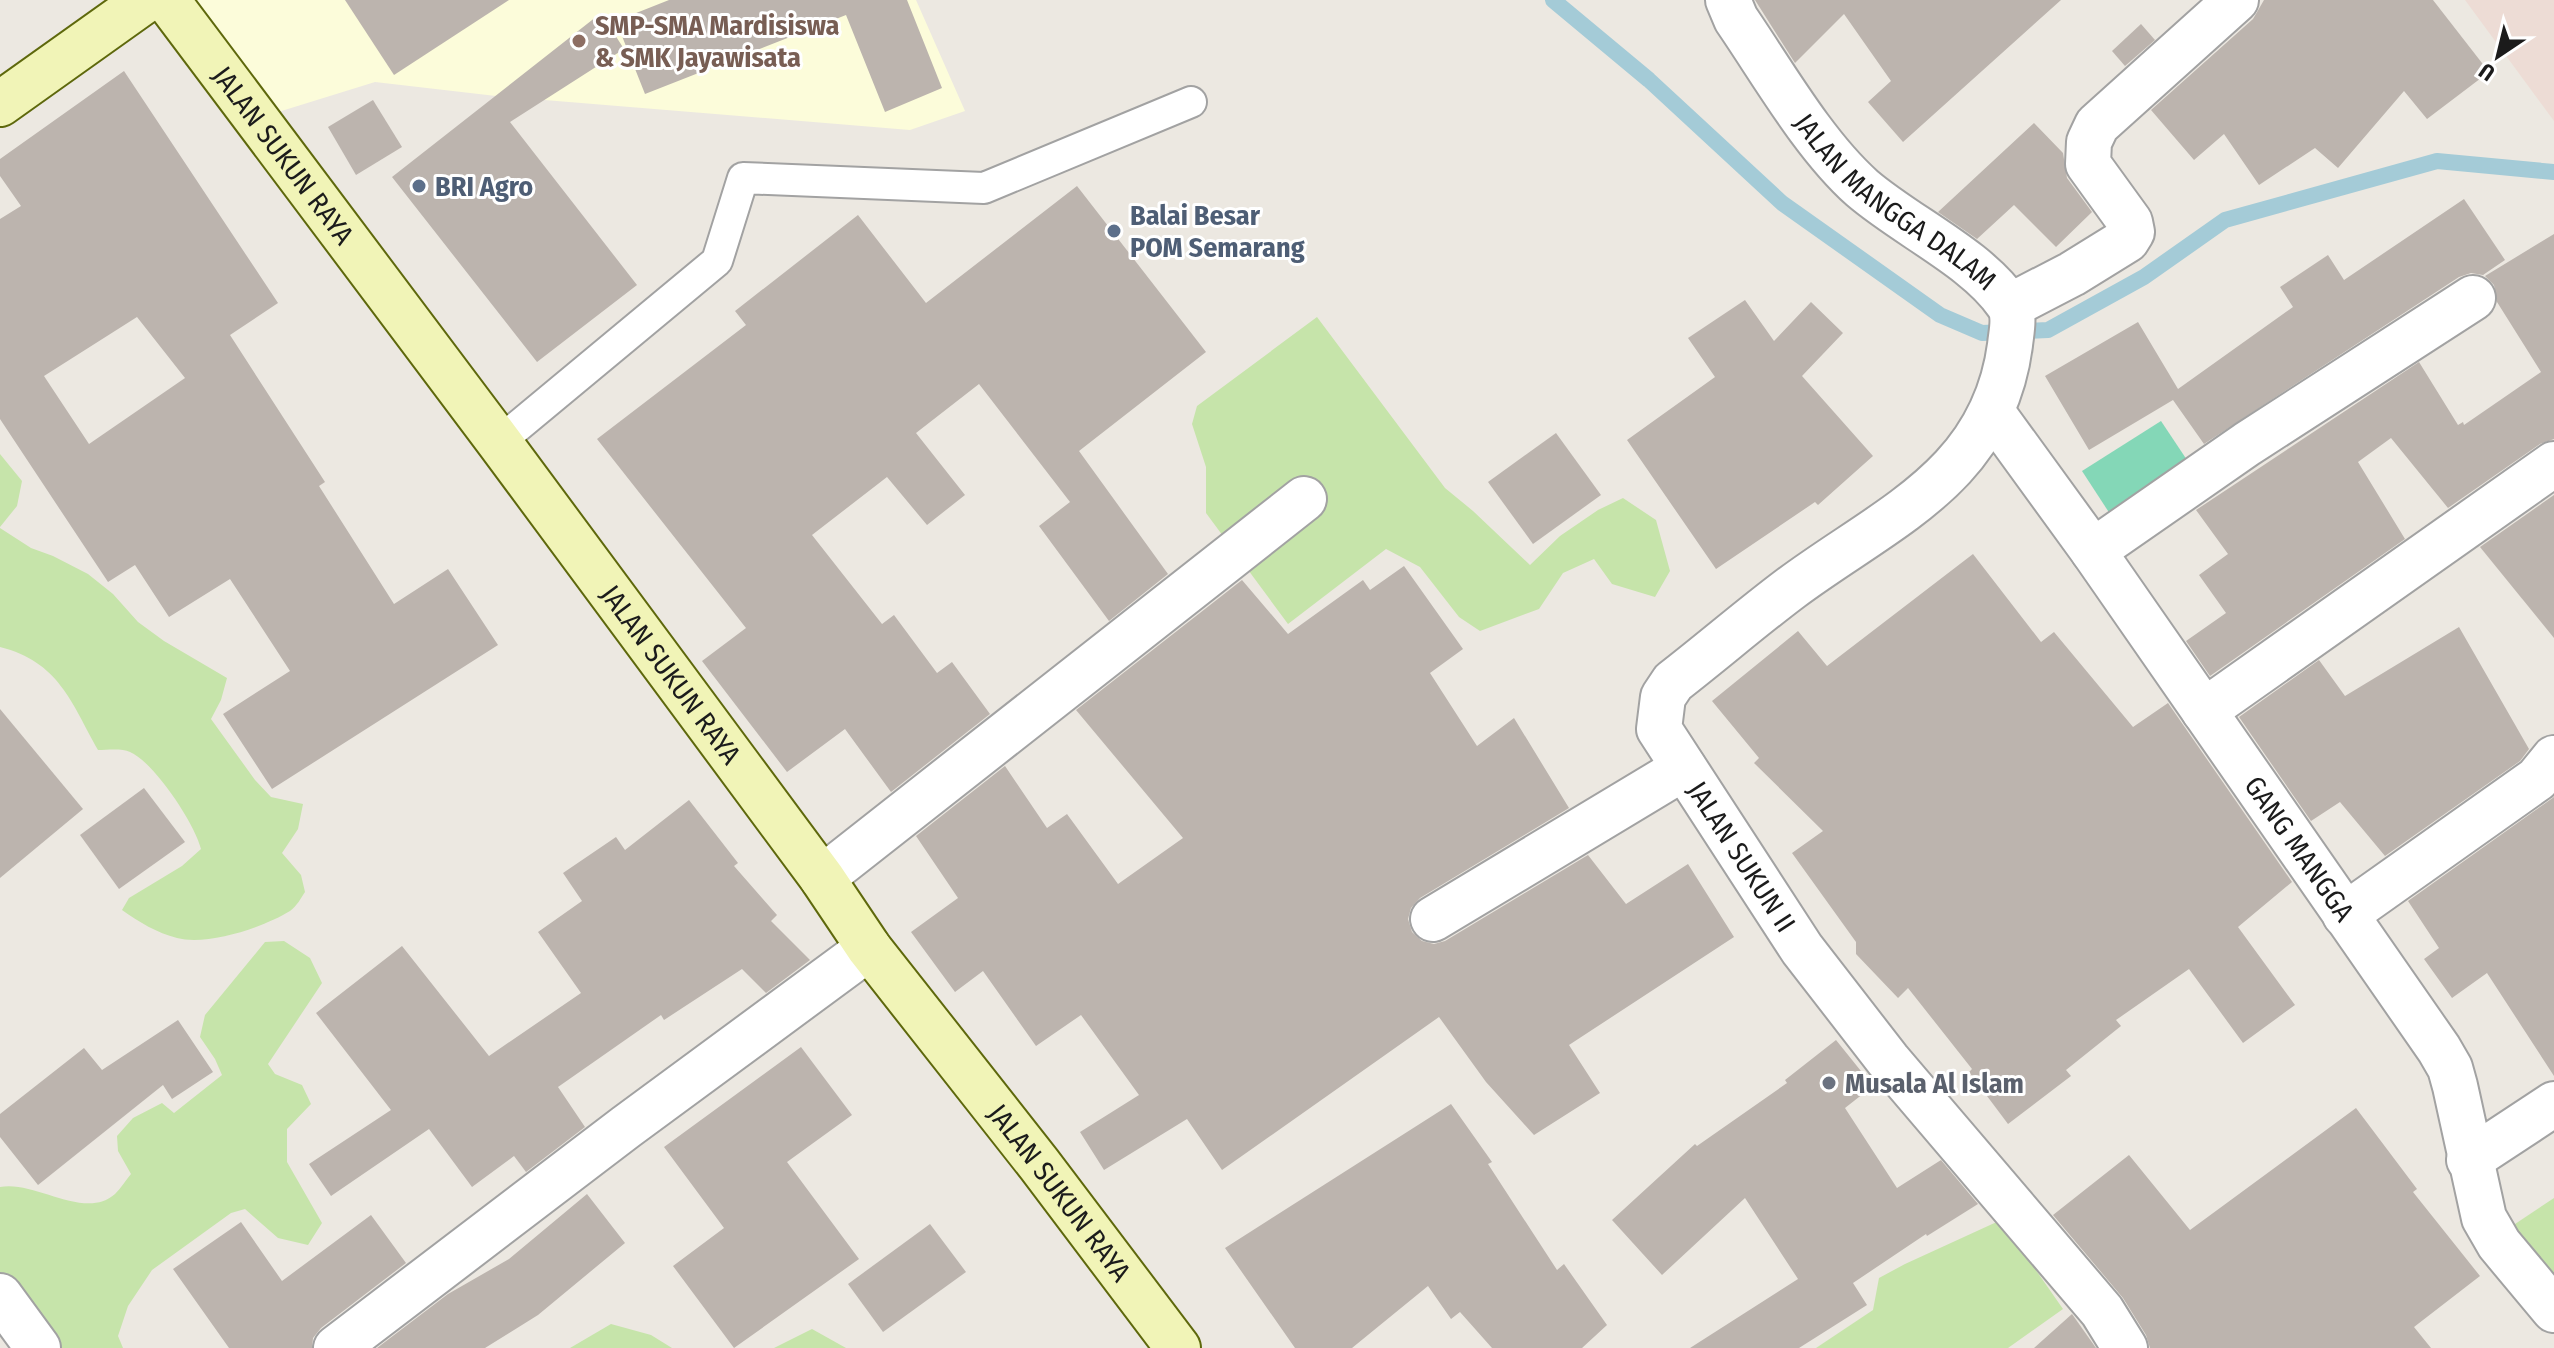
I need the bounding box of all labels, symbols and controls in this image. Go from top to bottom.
place label: SMP-SMA Mardisiswa & SMK Jayawisata [595,9,840,74]
north arrow [2458,16,2538,96]
marker: SMP-SMA Mardisiswa & SMK Jayawisata [570,32,588,50]
text: U [2474,57,2500,87]
street label: JALAN SUKUN RAYA [206,60,361,251]
street label: JALAN MANGGA DALAM [1788,107,2003,297]
place label: BRI Agro [435,170,533,203]
marker: BRI Agro [410,177,428,195]
place label: Balai Besar POM Semarang [1130,199,1305,264]
marker: Balai Besar POM Semarang [1105,222,1123,240]
street label: JALAN SUKUN RAYA [594,579,748,770]
street label: GANG MANGGA [2238,770,2362,927]
street label: JALAN SUKUN II [1681,775,1803,938]
place label: Musala Al Islam [1845,1067,2024,1100]
marker: Musala Al Islam [1820,1074,1838,1092]
street label: JALAN SUKUN RAYA [982,1097,1138,1288]

